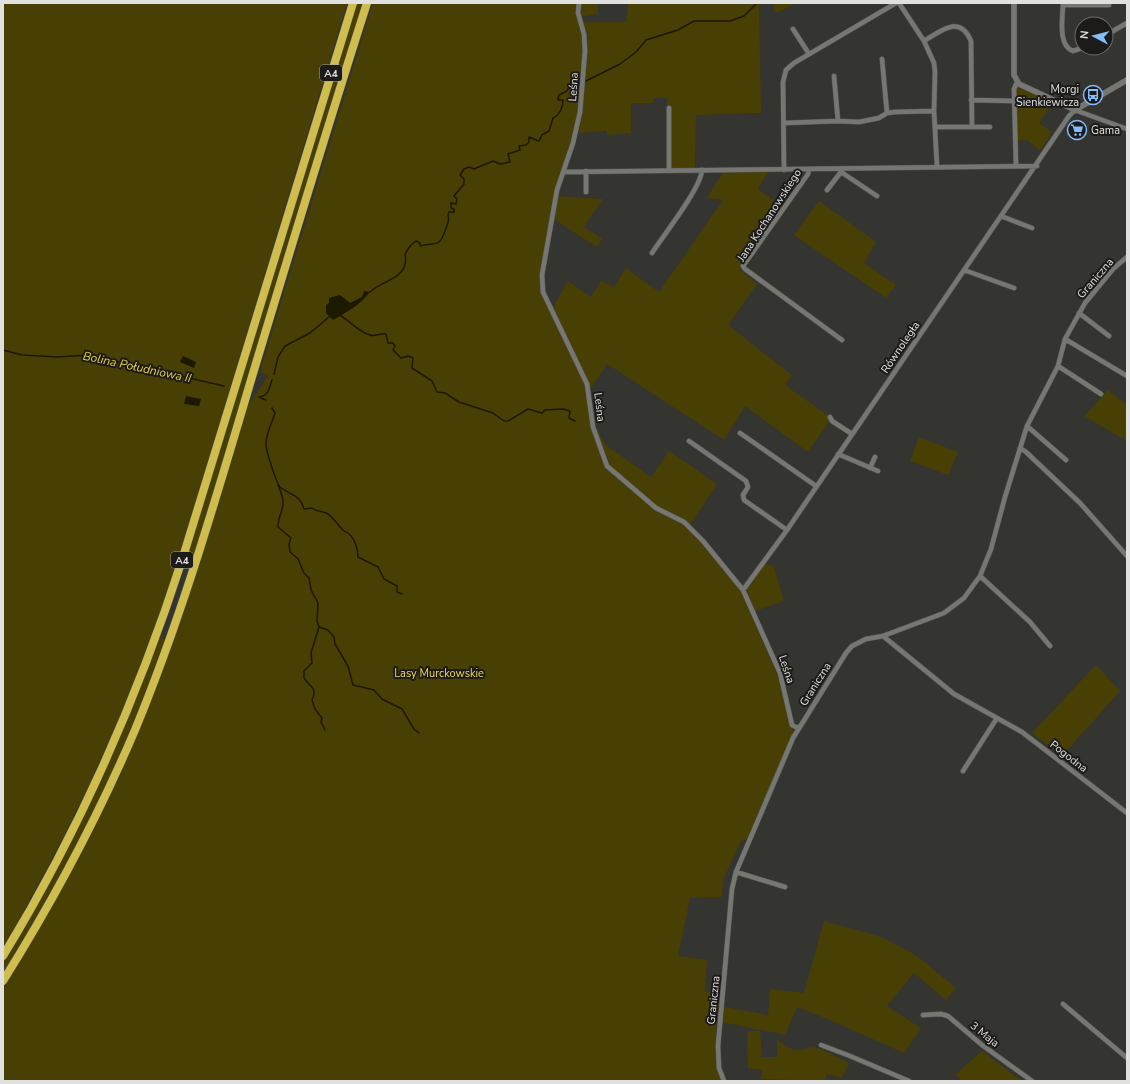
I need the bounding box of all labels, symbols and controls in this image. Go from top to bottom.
north arrow [1074,16,1114,56]
text: N [1077,30,1093,40]
road number: A4 [320,65,342,81]
street label: Leśna [565,72,582,102]
place label: Morgi Sienkiewicza [1016,82,1079,110]
bus stop icon: Morgi Sienkiewicza [1082,84,1104,106]
supermarket icon: Gama [1066,119,1088,141]
place label: Gama [1091,123,1120,138]
street label: Jana Kochanowskiego [733,166,805,265]
street label: Graniczna [1074,255,1117,302]
street label: Równoległa [878,318,923,376]
water label: Bolina Południowa II [81,348,193,386]
street label: Leśna [590,392,609,423]
road number: A4 [171,552,193,568]
street label: Leśna [775,653,798,685]
street label: Graniczna [796,659,835,709]
park label: Lasy Murckowskie [394,666,484,681]
street label: Pogodna [1047,737,1091,776]
street label: Graniczna [703,975,724,1025]
street label: 3 Maja [967,1018,1002,1051]

